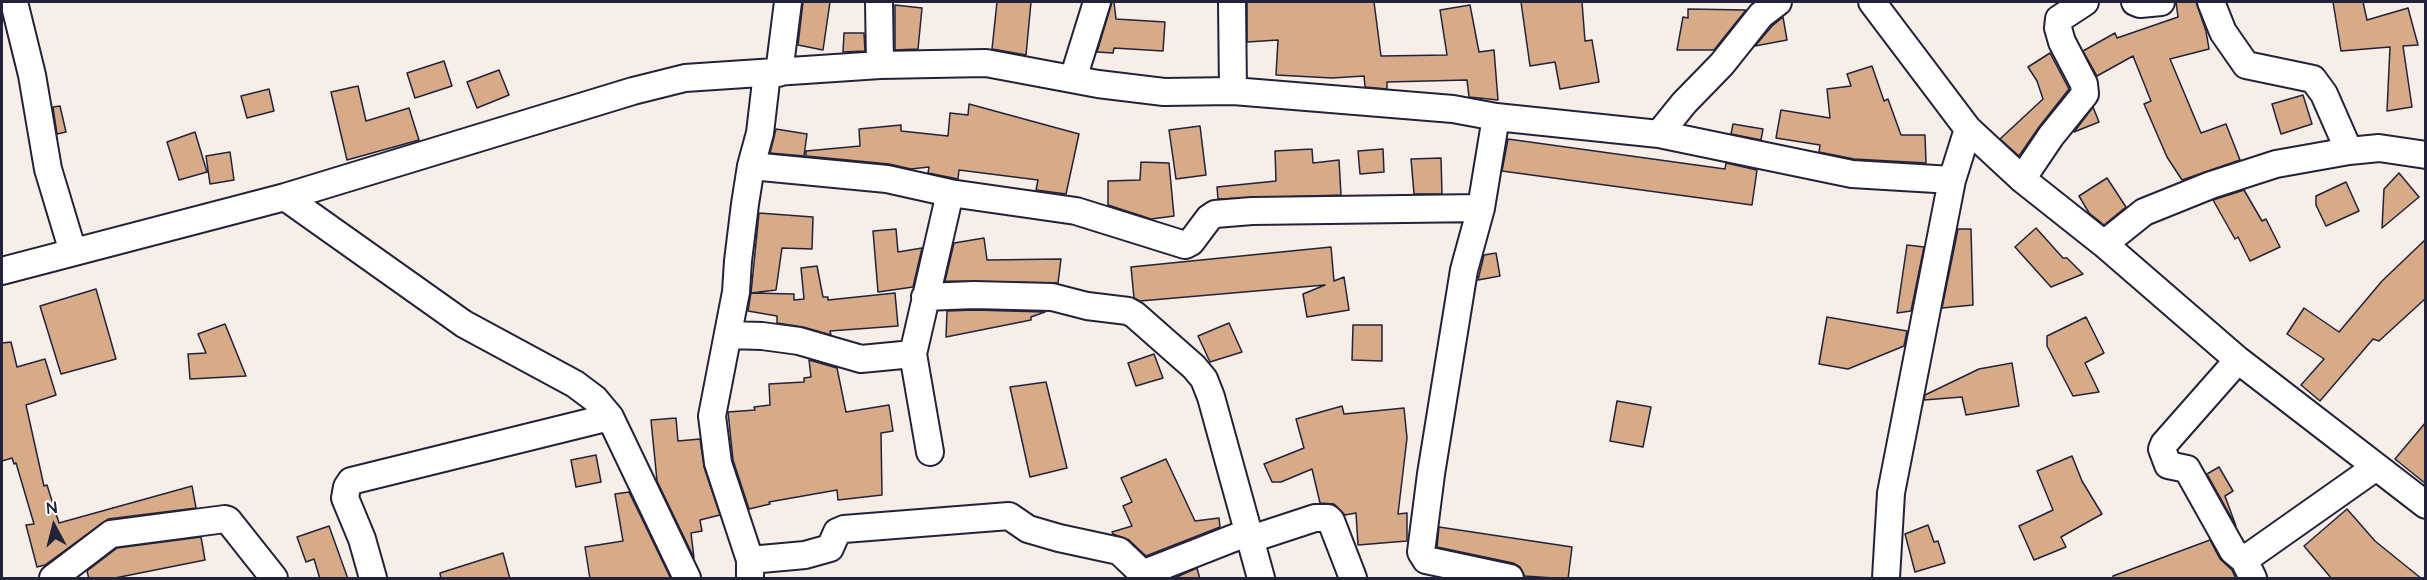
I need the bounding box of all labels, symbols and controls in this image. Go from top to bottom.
north arrow [24,496,84,556]
text: N [45,497,58,520]

